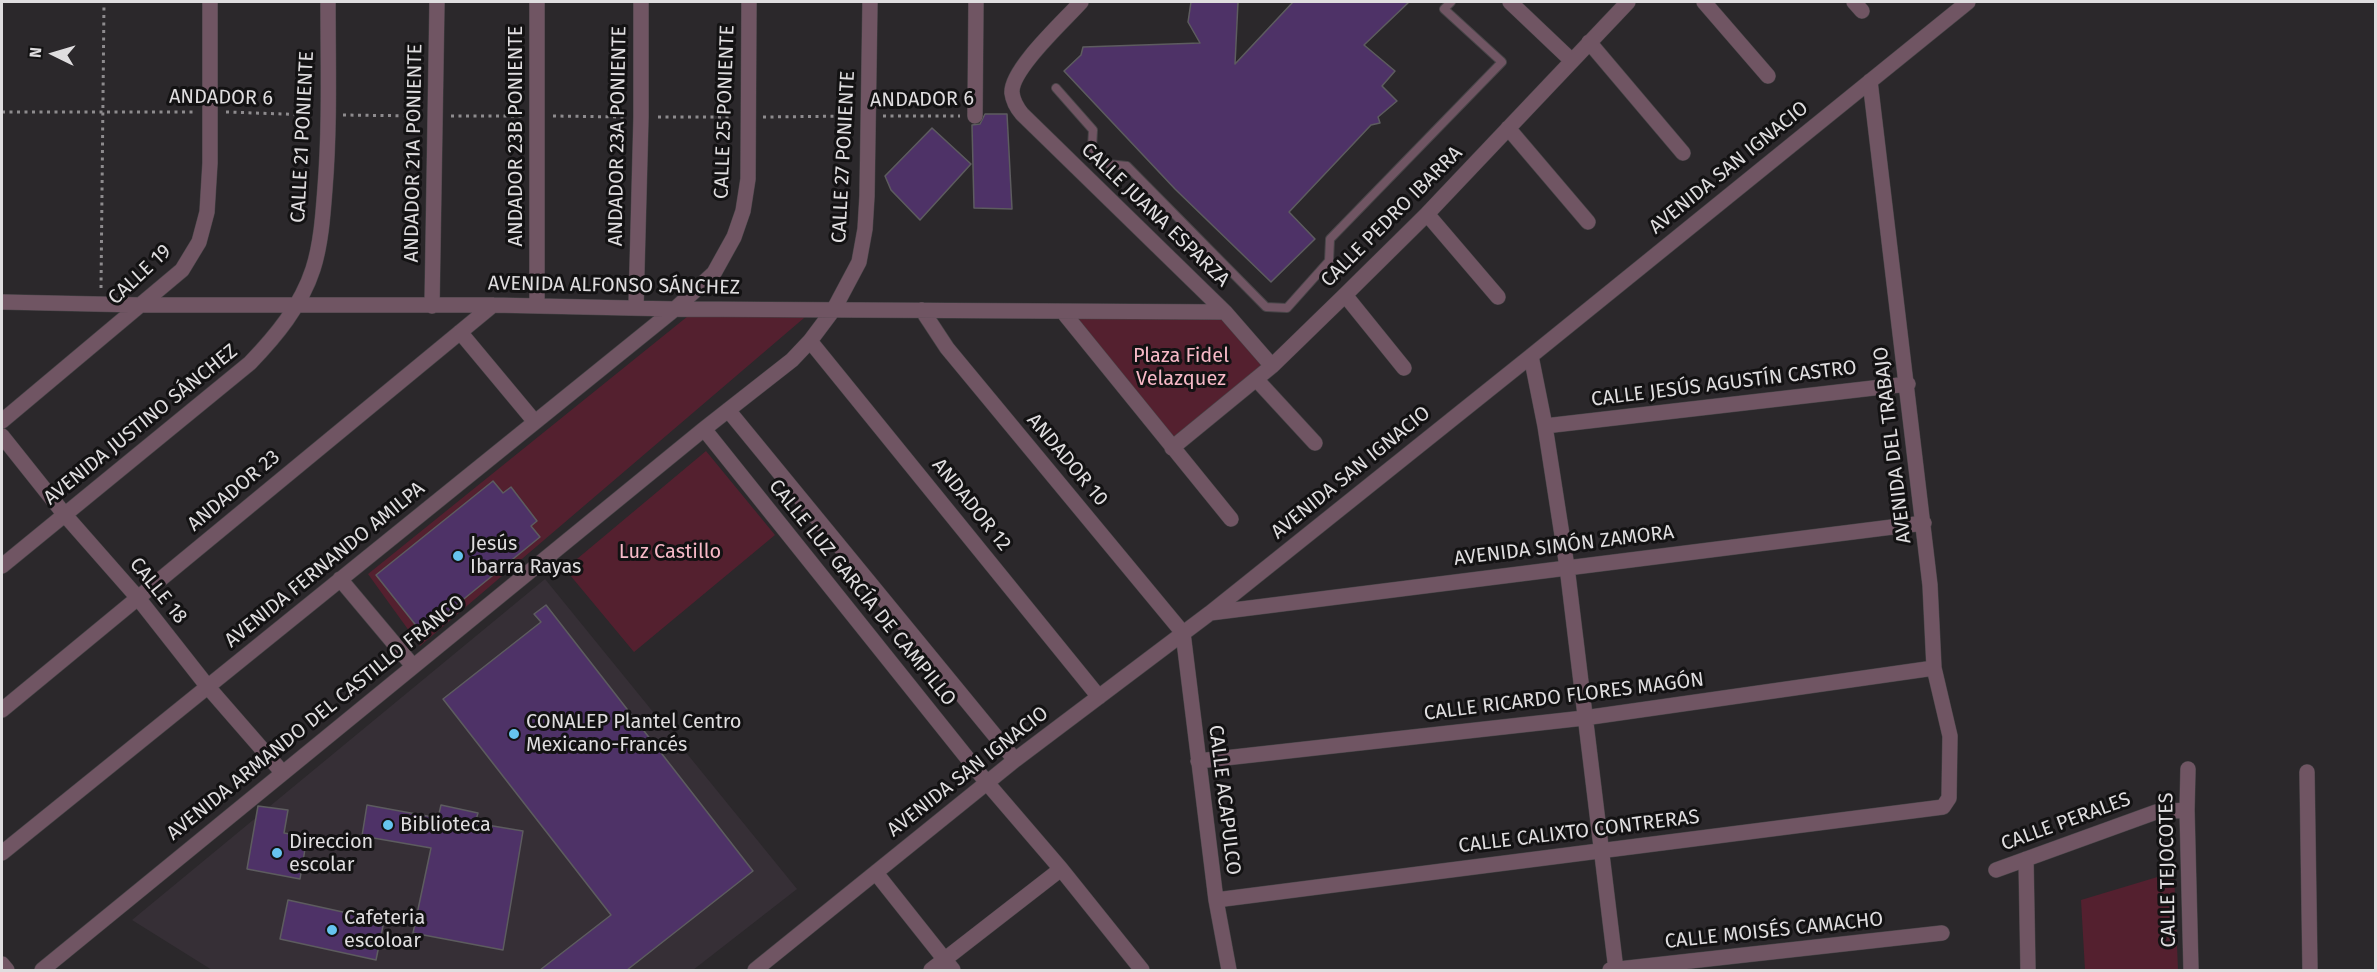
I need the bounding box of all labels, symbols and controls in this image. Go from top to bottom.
north arrow [24,24,84,84]
street label: ANDADOR 23B PONIENTE [504,25,528,247]
street label: CALLE 25 PONIENTE [710,25,740,199]
street label: ANDADOR 23A PONIENTE [604,26,632,246]
street label: ANDADOR 21A PONIENTE [400,43,428,263]
text: N [26,46,45,59]
street label: CALLE 21 PONIENTE [287,50,319,224]
street label: CALLE 27 PONIENTE [827,70,861,244]
street label: ANDADOR 6 [169,85,273,111]
street label: ANDADOR 6 [870,87,974,113]
street label: AVENIDA SAN IGNACIO [1645,96,1813,240]
street label: CALLE JUANA ESPARZA [1076,138,1234,292]
street label: CALLE PEDRO IBARRA [1316,141,1468,293]
street label: CALLE 19 [103,240,177,310]
street label: AVENIDA ALFONSO SÁNCHEZ [488,272,740,300]
street label: AVENIDA JUSTINO SÁNCHEZ [39,339,243,511]
park label: Plaza Fidel Velazquez [1133,344,1229,391]
street label: AVENIDA DEL TRABAJO [1869,345,1917,545]
street label: CALLE JESÚS AGUSTÍN CASTRO [1590,356,1858,412]
street label: AVENIDA SAN IGNACIO [1267,401,1435,545]
street label: ANDADOR 10 [1021,409,1113,511]
street label: ANDADOR 23 [183,445,285,537]
street label: ANDADOR 12 [926,454,1016,556]
street label: CALLE LUZ GARCÍA DE CAMPILLO [763,475,961,711]
street label: AVENIDA FERNANDO AMILPA [220,477,430,653]
street label: AVENIDA SIMÓN ZAMORA [1453,521,1675,571]
place label: Jesús Ibarra Rayas [470,532,581,579]
park label: Luz Castillo [619,540,721,564]
marker: Jesús Ibarra Rayas [451,549,465,563]
street label: CALLE 18 [124,553,192,629]
street label: AVENIDA ARMANDO DEL CASTILLO FRANCO [162,590,470,846]
street label: CALLE RICARDO FLORES MAGÓN [1423,668,1705,726]
street label: AVENIDA SAN IGNACIO [883,702,1053,842]
place label: CONALEP Plantel Centro Mexicano-Francés [526,710,742,757]
street label: CALLE ACAPULCO [1203,724,1245,876]
marker: CONALEP Plantel Centro Mexicano-Francés [507,727,521,741]
street label: CALLE PERALES [1998,787,2134,857]
street label: CALLE TEJOCOTES [2155,792,2181,948]
street label: CALLE CALIXTO CONTRERAS [1457,805,1701,859]
place label: Biblioteca [400,813,491,837]
marker: Biblioteca [381,818,395,832]
place label: Direccion escolar [289,830,373,877]
marker: Direccion escolar [270,846,284,860]
place label: Cafeteria escoloar [344,906,425,953]
street label: CALLE MOISÉS CAMACHO [1664,908,1884,954]
marker: Cafeteria escoloar [325,923,339,937]

